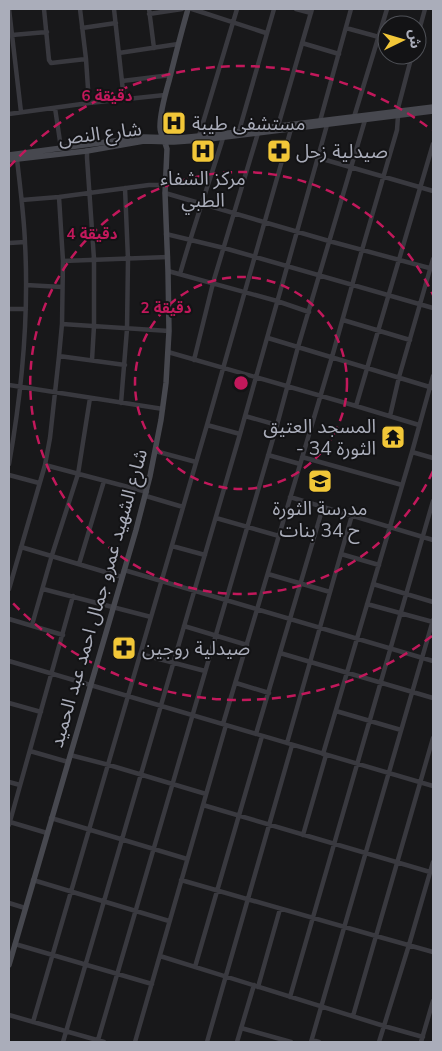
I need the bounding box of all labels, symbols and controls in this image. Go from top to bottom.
north arrow [377,15,427,65]
text: ش [405,29,425,49]
text: 6 دقيقة [82,86,133,105]
hospital icon: مستشفى طيبة [161,110,187,136]
place label: مستشفى طيبة [192,111,305,135]
street label: شارع النص [57,116,143,152]
hospital icon: مركز الشفاء الطبي [190,138,216,164]
pharmacy icon: صيدلية زحل [266,138,292,164]
place label: صيدلية زحل [296,139,388,163]
place label: مركز الشفاء الطبي [160,166,246,215]
text: 4 دقيقة [67,224,118,243]
text: 2 دقيقة [141,298,192,317]
centre of rings [232,374,250,392]
place label: المسجد العتيق - الثورة 34 [263,414,376,460]
temple icon: المسجد العتيق - الثورة 34 [380,424,406,450]
street label: شارع الشهيد عمرو جمال احمد عبد الحميد [44,446,154,751]
school or university icon: مدرسة الثورة ح 34 بنات [307,468,333,494]
place label: مدرسة الثورة ح 34 بنات [272,496,368,544]
pharmacy icon: صيدلية روجين [111,635,137,661]
place label: صيدلية روجين [142,636,250,660]

